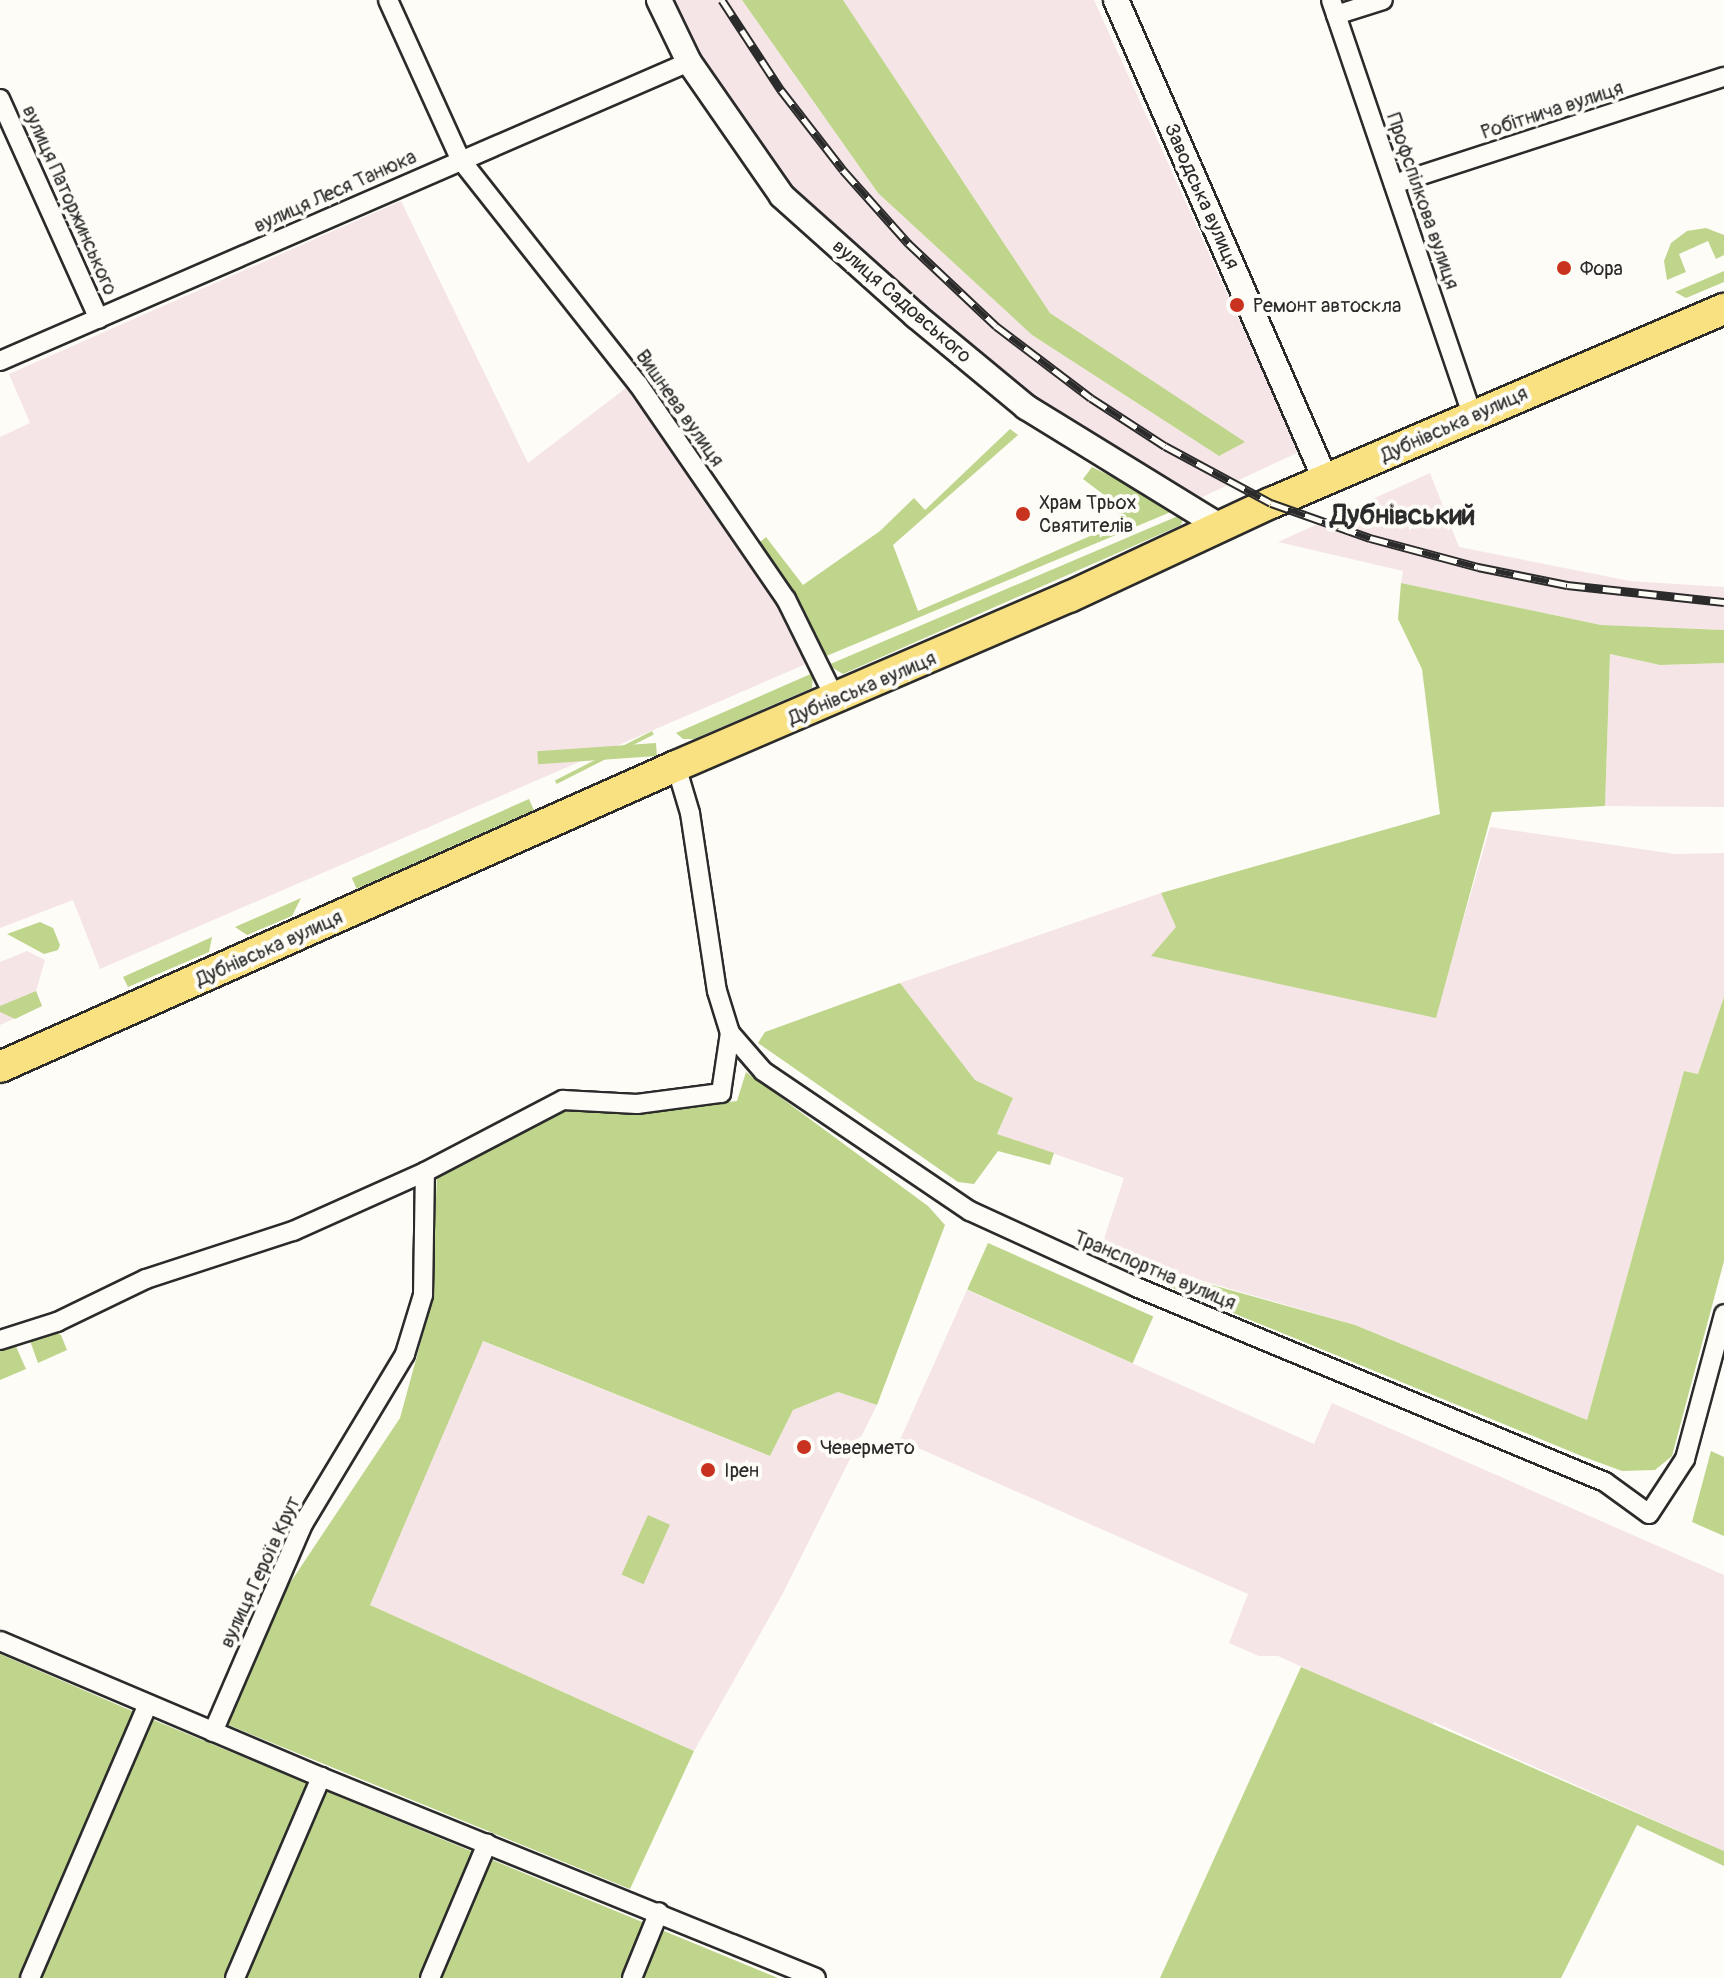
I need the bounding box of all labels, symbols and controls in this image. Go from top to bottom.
street label: Робітнича вулиця [1478,76,1626,144]
street label: вулиця Паторжинського [17,101,123,299]
street label: Профспілкова вулиця [1382,110,1464,292]
street label: Заводська вулиця [1159,119,1245,273]
street label: вулиця Леся Танюка [250,144,420,238]
street label: вулиця Садовського [828,234,976,368]
place label: Фора [1580,256,1623,280]
marker: Фора [1555,259,1573,277]
place label: Ремонт автоскла [1253,293,1401,317]
marker: Ремонт автоскла [1228,296,1246,314]
street label: Вишнева вулиця [631,345,729,471]
street label: Дубнівська вулиця [1377,381,1531,467]
place label: Храм Трьох Святителів [1039,490,1136,537]
district label: Дубнівський [1330,499,1476,533]
marker: Храм Трьох Святителів [1014,505,1032,523]
street label: Дубнівська вулиця [784,646,940,730]
street label: Дубнівська вулиця [192,905,346,991]
street label: Транспортна вулиця [1070,1225,1240,1315]
place label: Чевермето [820,1435,915,1459]
marker: Чевермето [795,1438,813,1456]
place label: Ірен [724,1458,759,1482]
marker: Ірен [699,1461,717,1479]
street label: вулиця Героїв Крут [214,1493,306,1651]

